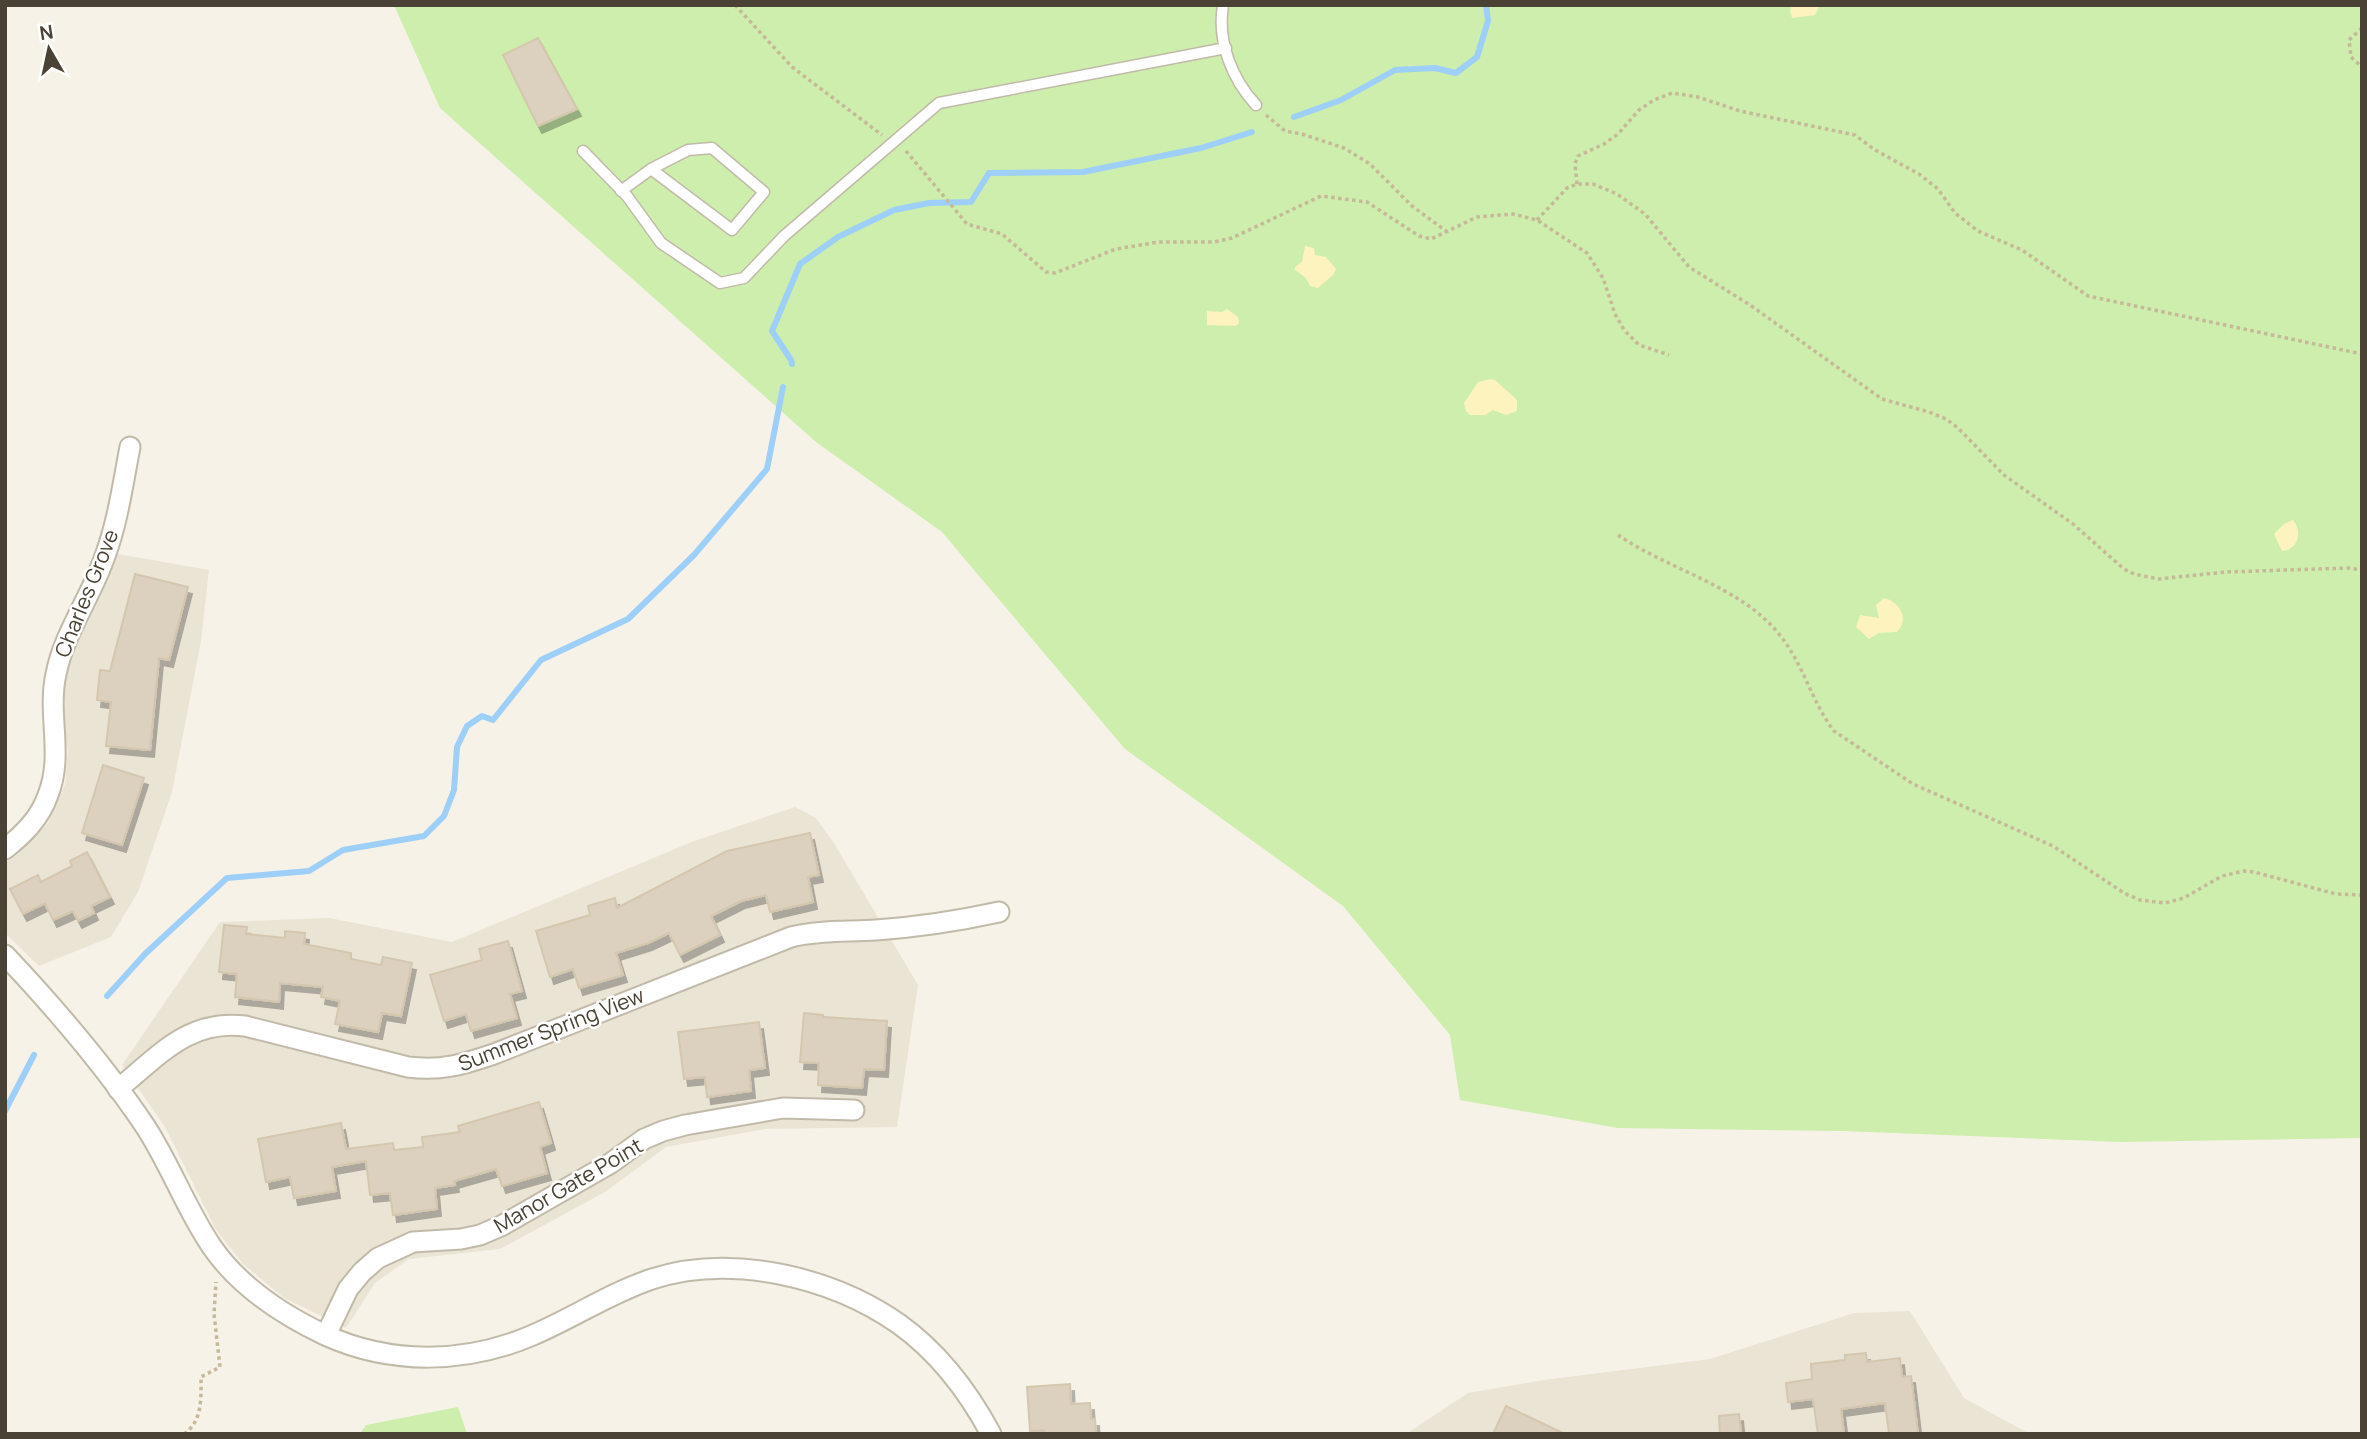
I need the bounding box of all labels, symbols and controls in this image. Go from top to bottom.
north arrow [14,14,84,84]
text: N [38,18,55,46]
street label: Charles Grove [48,525,124,661]
street label: Summer Spring View [454,981,648,1077]
street label: Manor Gate Point [488,1131,648,1239]

